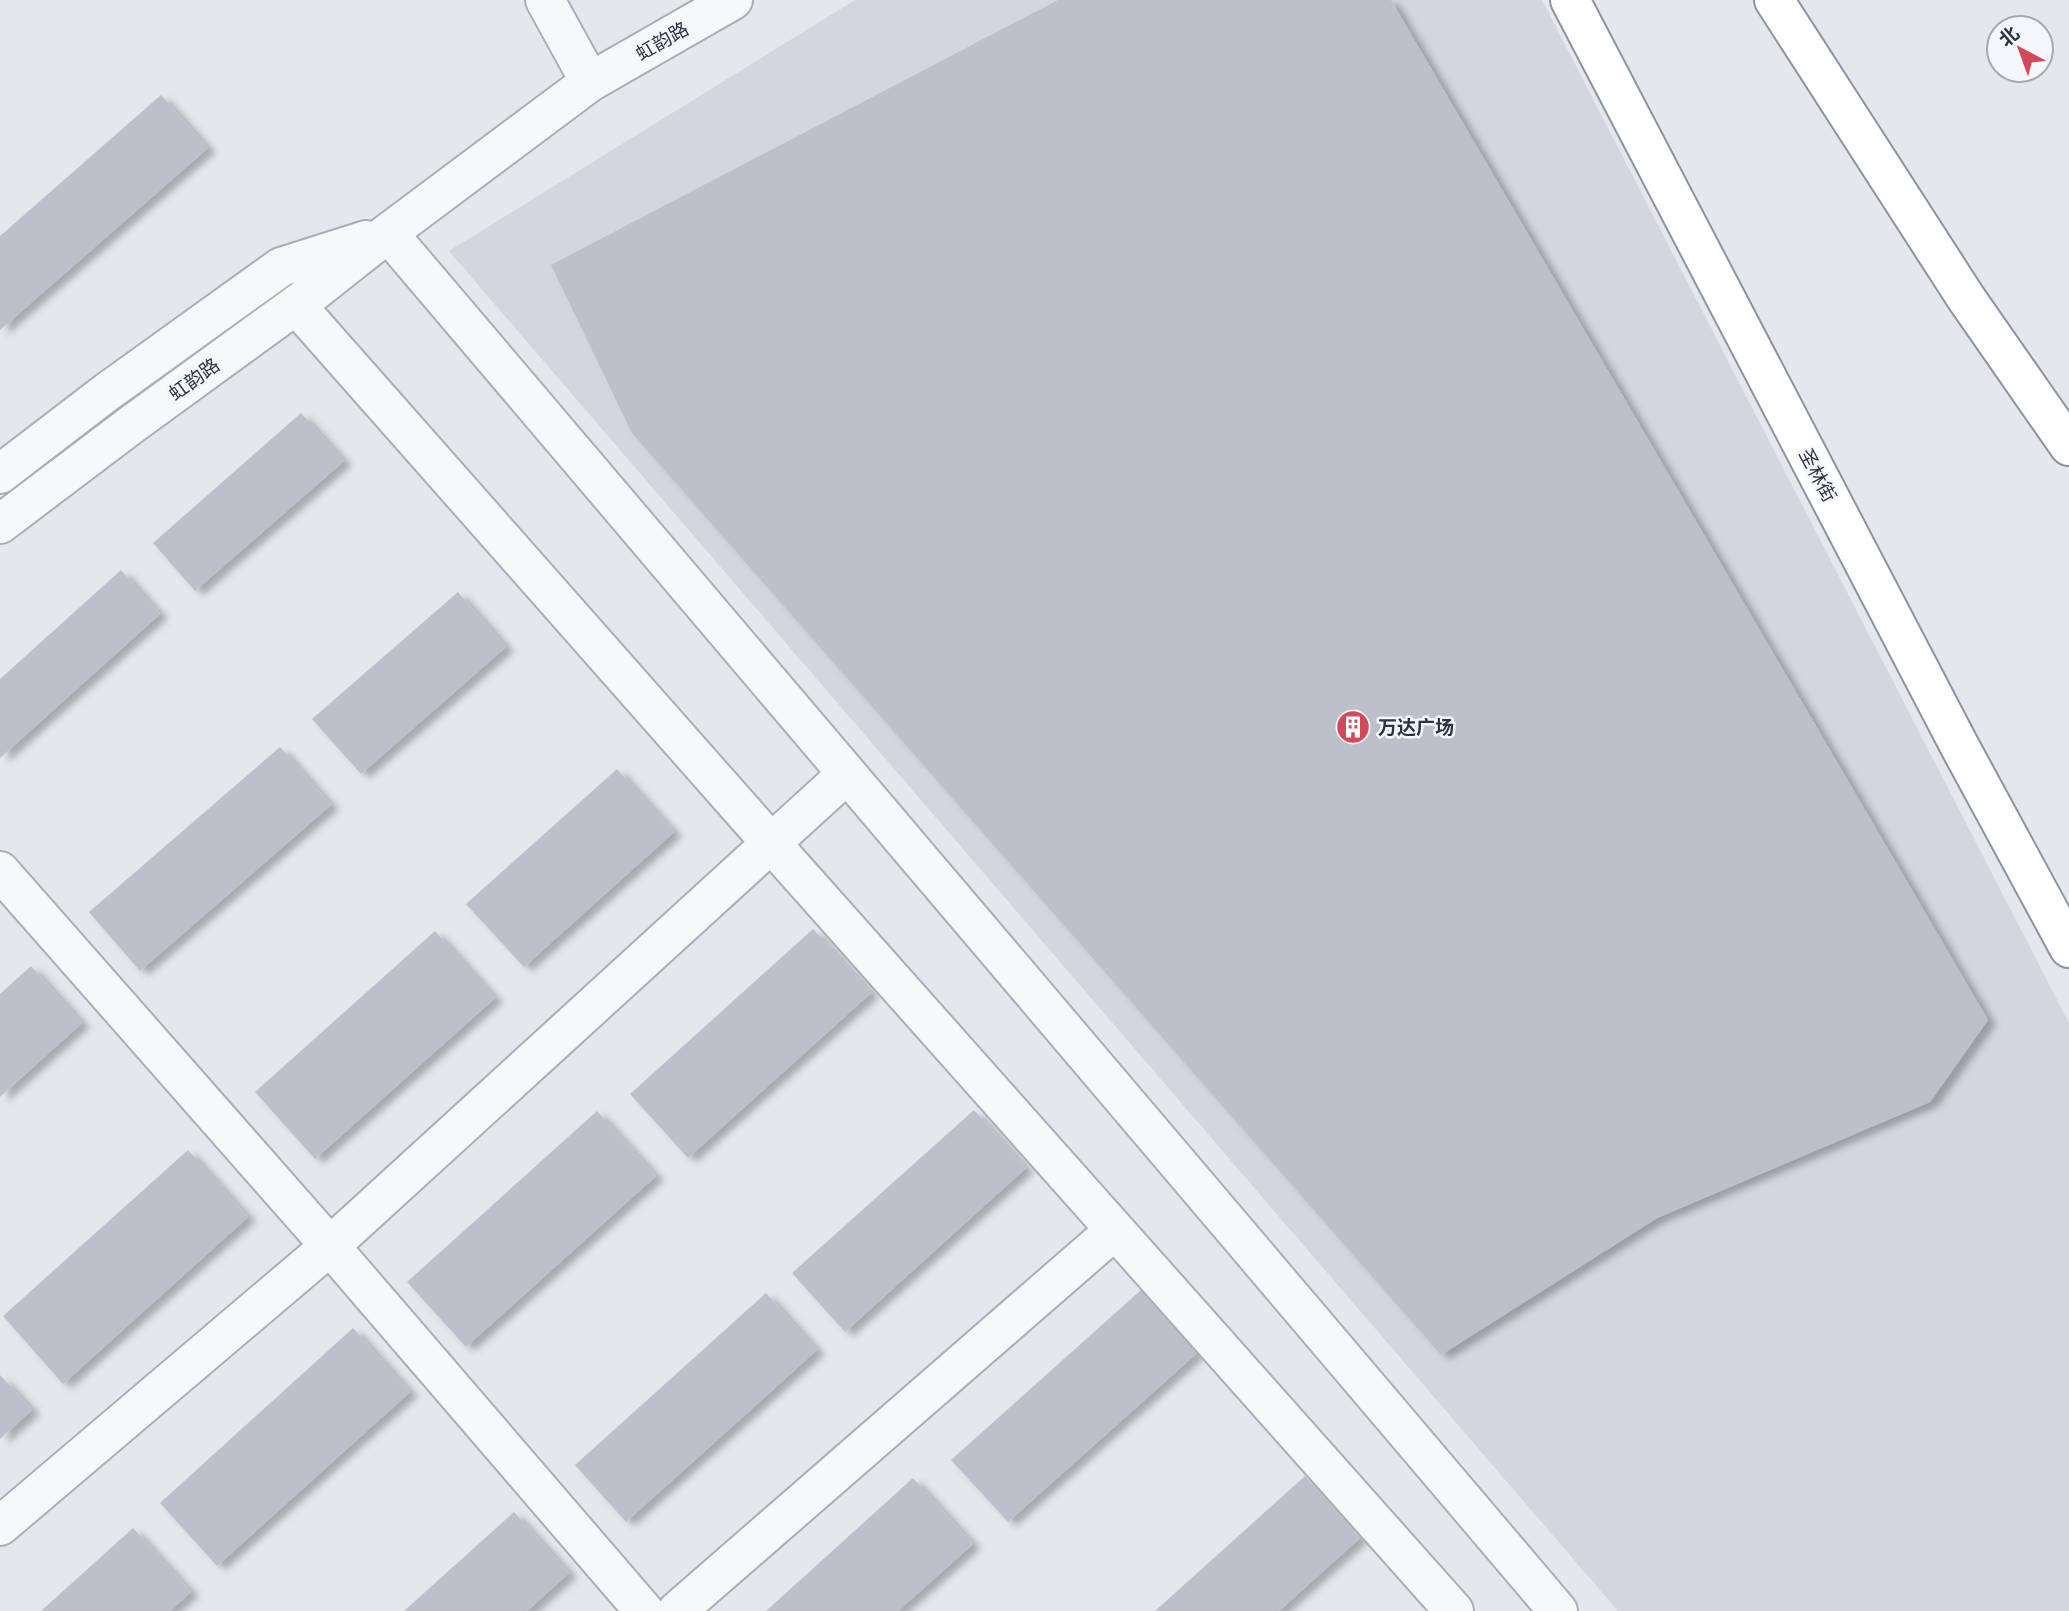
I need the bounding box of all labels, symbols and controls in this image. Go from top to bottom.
north arrow [1985,14,2055,84]
street label: 虹韵路 [632,17,692,65]
text: 北 [1994,22,2023,51]
street label: 虹韵路 [164,353,224,405]
street label: 圣林街 [1795,445,1841,505]
building icon: 万达广场 [1334,708,1372,746]
place label: 万达广场 [1378,716,1454,738]

